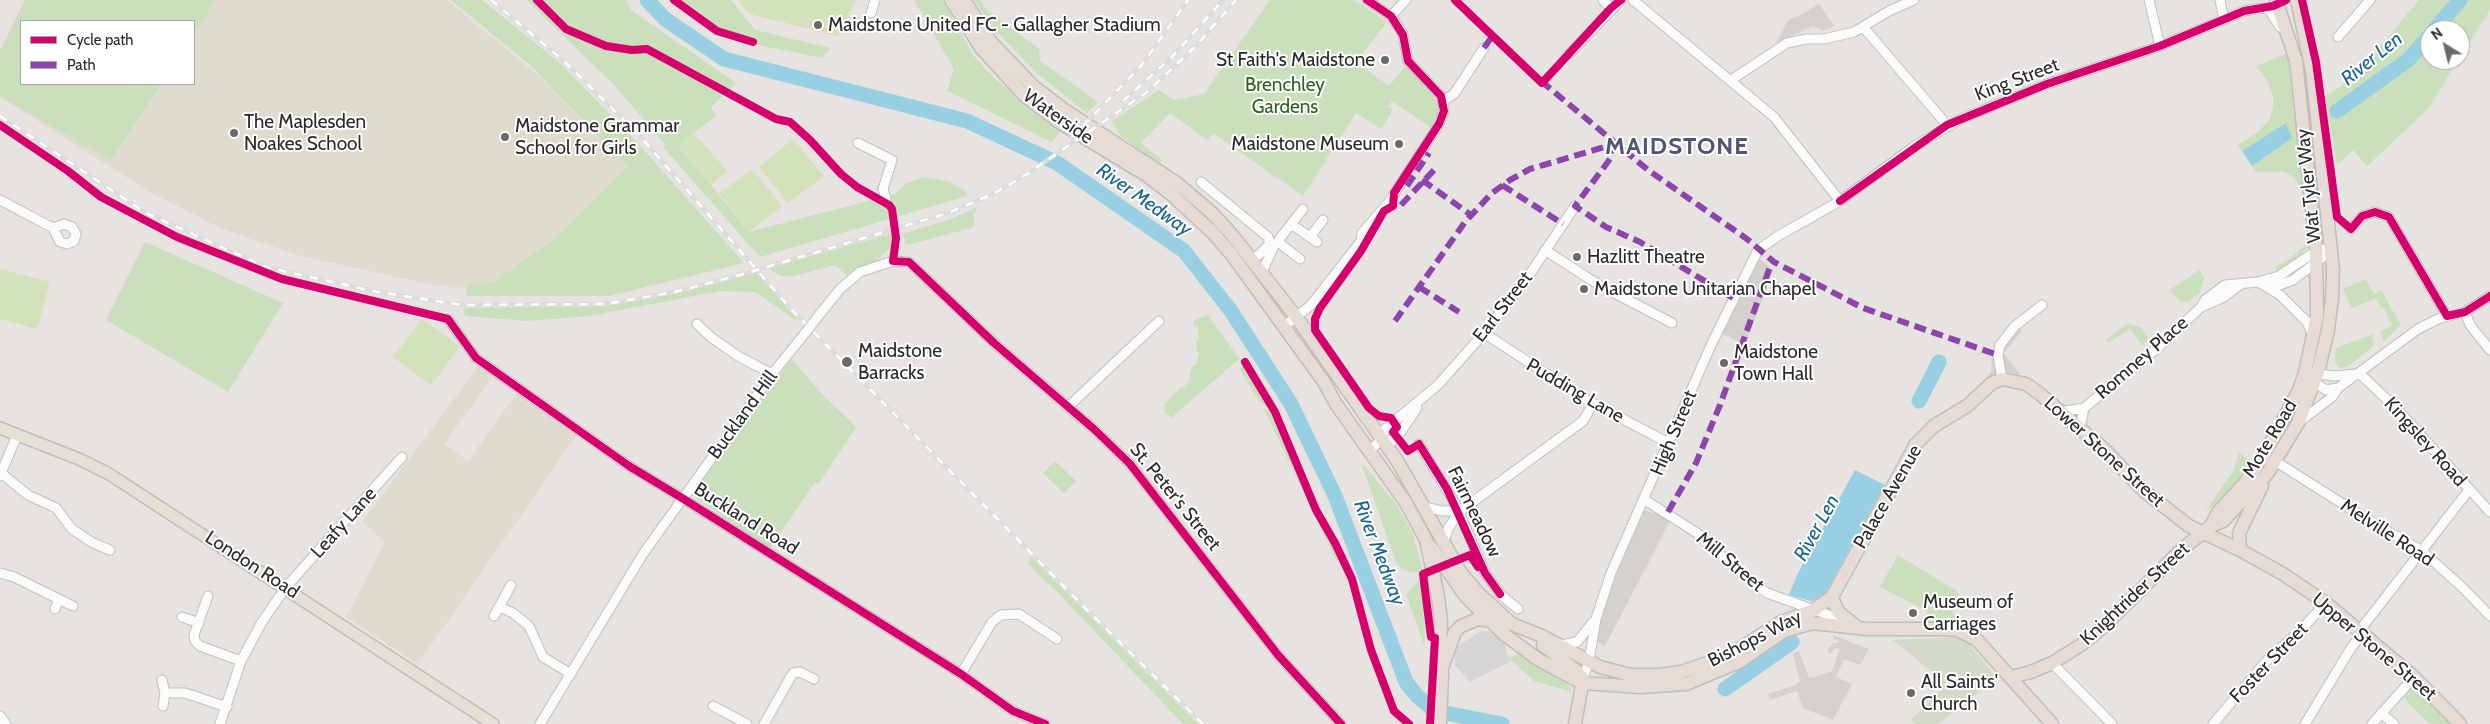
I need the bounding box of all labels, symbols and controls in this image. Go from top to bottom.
place label: Maidstone United FC - Gallagher Stadium [828,14,1161,36]
marker: Maidstone United FC - Gallagher Stadium [812,19,824,31]
legend [20,20,195,85]
north arrow [2420,20,2470,70]
text: N [2427,23,2446,44]
water label: River Len [2336,27,2408,91]
text: Cycle path [67,31,133,49]
place label: St Faith's Maidstone [1216,49,1375,71]
marker: St Faith's Maidstone [1379,54,1391,66]
street label: King Street [1972,54,2062,106]
text: Path [67,56,96,74]
park label: Brenchley Gardens [1245,74,1325,118]
street label: Waterside [1019,85,1097,149]
place label: The Maplesden Noakes School [244,111,366,155]
place label: Maidstone Grammar School for Girls [515,115,679,159]
marker: The Maplesden Noakes School [228,127,240,139]
street label: Wat Tyler Way [2292,128,2326,244]
marker: Maidstone Grammar School for Girls [499,131,511,143]
place label: Maidstone Museum [1231,133,1389,155]
district label: MAIDSTONE [1604,133,1750,161]
marker: Maidstone Museum [1393,138,1405,150]
water label: River Medway [1092,158,1196,242]
place label: Hazlitt Theatre [1587,246,1705,268]
marker: Hazlitt Theatre [1571,251,1583,263]
street label: Earl Street [1468,267,1538,347]
place label: Maidstone Unitarian Chapel [1594,278,1816,300]
marker: Maidstone Unitarian Chapel [1578,283,1590,295]
street label: Romney Place [2091,312,2193,404]
place label: Maidstone Barracks [858,340,942,384]
place label: Maidstone Town Hall [1734,341,1818,385]
street label: Pudding Lane [1522,354,1628,428]
marker: Maidstone Barracks [840,355,854,369]
marker: Maidstone Town Hall [1718,357,1730,369]
street label: Buckland Hill [703,366,783,464]
street label: High Street [1646,387,1702,479]
street label: Lower Stone Street [2039,392,2169,512]
street label: Kingsley Road [2379,393,2471,491]
street label: Mote Road [2238,396,2302,482]
street label: St. Peter's Street [1125,439,1225,555]
street label: Palace Avenue [1849,441,1927,553]
street label: Fairmeadow [1442,463,1506,561]
street label: Buckland Road [690,478,802,560]
street label: Leafy Lane [306,483,382,563]
water label: River Len [1789,491,1845,565]
street label: Melville Road [2336,494,2438,572]
water label: River Medway [1348,497,1410,609]
street label: London Road [201,526,303,604]
street label: Mill Street [1692,527,1768,597]
street label: Knightrider Street [2076,538,2194,650]
street label: Upper Stone Street [2307,588,2441,706]
place label: Museum of Carriages [1923,591,2013,635]
street label: Bishops Way [1704,606,1806,672]
marker: Museum of Carriages [1907,607,1919,619]
street label: Foster Street [2225,618,2313,708]
place label: All Saints' Church [1921,671,1998,715]
marker: All Saints' Church [1905,687,1917,699]

